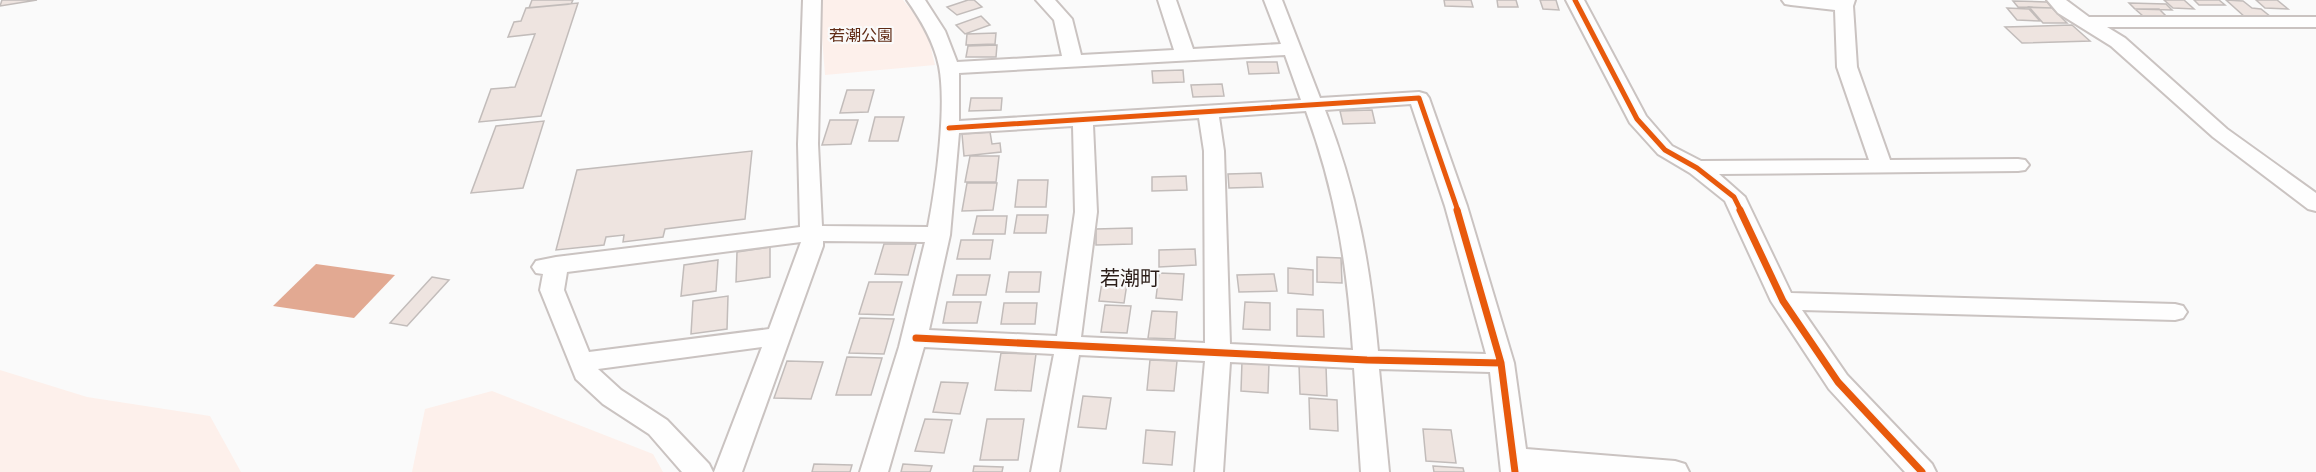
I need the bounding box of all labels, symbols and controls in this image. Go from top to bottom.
park label: 若潮公園 [829,26,893,46]
district label: 若潮町 [1100,266,1160,291]

